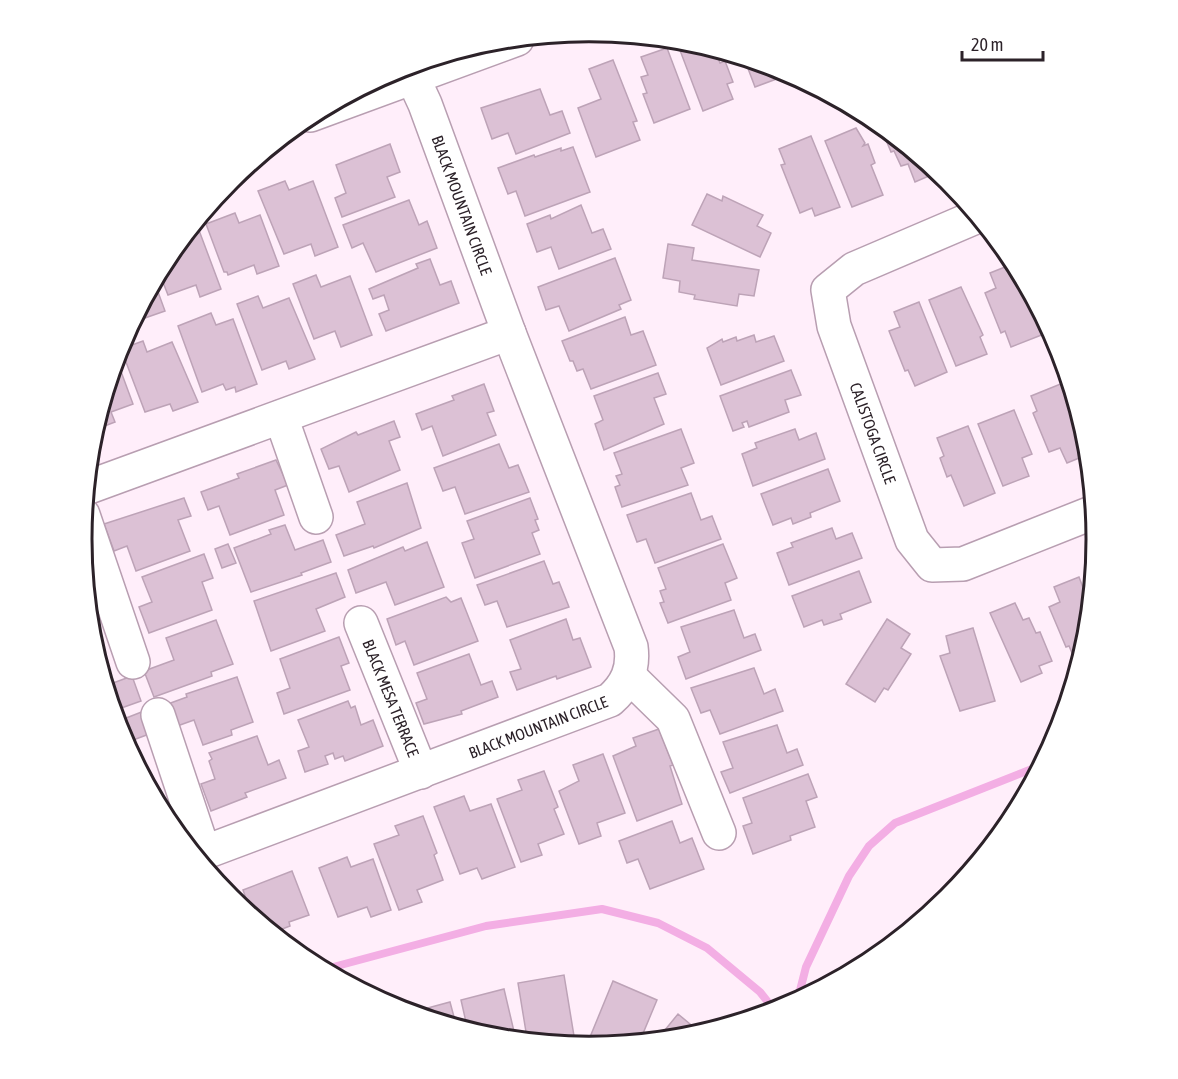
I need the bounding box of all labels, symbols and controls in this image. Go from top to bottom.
scale bar [962,24,1043,62]
text: 20 m [971,34,1003,55]
street label: BLACK MOUNTAIN CIRCLE [428,133,496,277]
street label: CALISTOGA CIRCLE [846,380,900,486]
street label: BLACK MESA TERRACE [359,637,423,759]
street label: BLACK MOUNTAIN CIRCLE [466,692,610,762]

